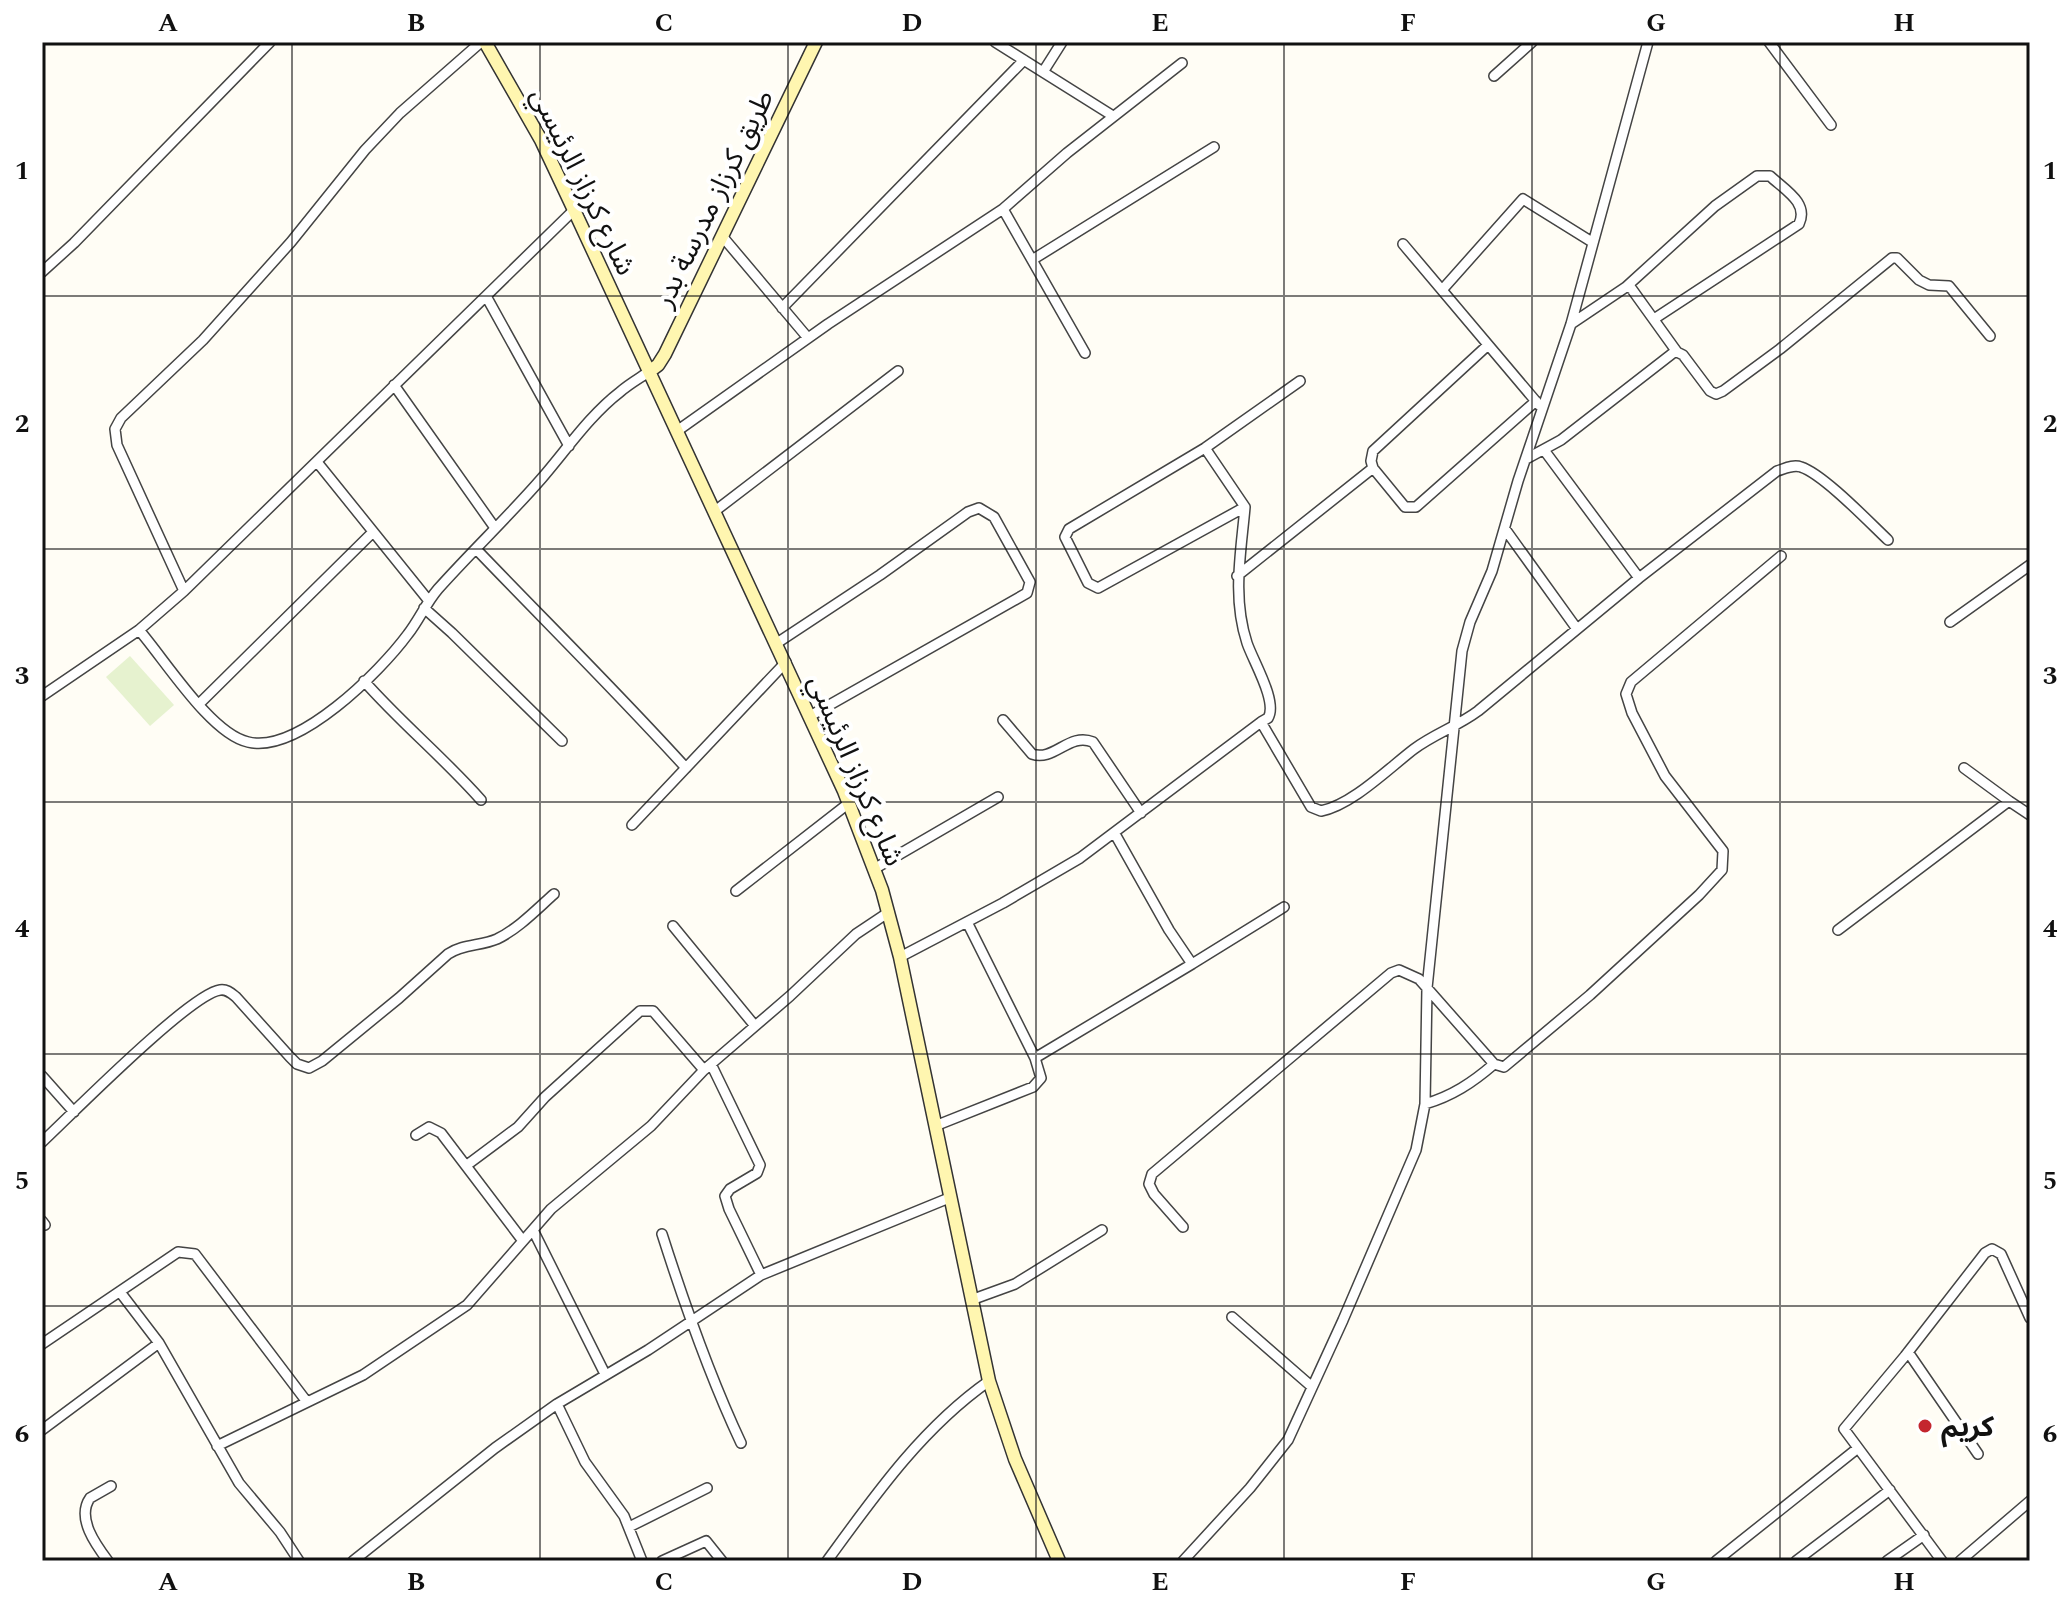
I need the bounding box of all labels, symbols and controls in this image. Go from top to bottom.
text: A [158,3,178,43]
text: B [407,3,425,43]
text: C [655,3,673,43]
text: D [902,3,922,43]
text: E [1151,3,1169,43]
text: F [1400,3,1416,43]
text: G [1646,3,1666,43]
text: H [1893,3,1915,43]
street label: شارع كرزاز الرئيسي [519,80,647,283]
street label: طريق كرزاز مدرسة بدر [642,82,786,316]
text: 1 [15,151,29,191]
text: 1 [2043,151,2057,191]
text: 2 [15,404,29,444]
text: 2 [2043,404,2057,444]
text: 3 [15,656,29,696]
text: 3 [2043,656,2057,696]
street label: شارع كرزاز الرئيسي [796,668,915,873]
text: 4 [15,909,30,949]
text: 4 [2043,909,2058,949]
text: 5 [15,1161,29,1201]
text: 5 [2043,1161,2057,1201]
place label: كريم [1941,1406,1994,1449]
text: 6 [15,1414,29,1454]
text: 6 [2043,1414,2057,1454]
marker: كريم [1916,1417,1934,1435]
text: A [158,1562,178,1602]
text: B [407,1562,425,1602]
text: C [655,1562,673,1602]
text: D [902,1562,922,1602]
text: E [1151,1562,1169,1602]
text: F [1400,1562,1416,1602]
text: G [1646,1562,1666,1602]
text: H [1893,1562,1915,1602]

